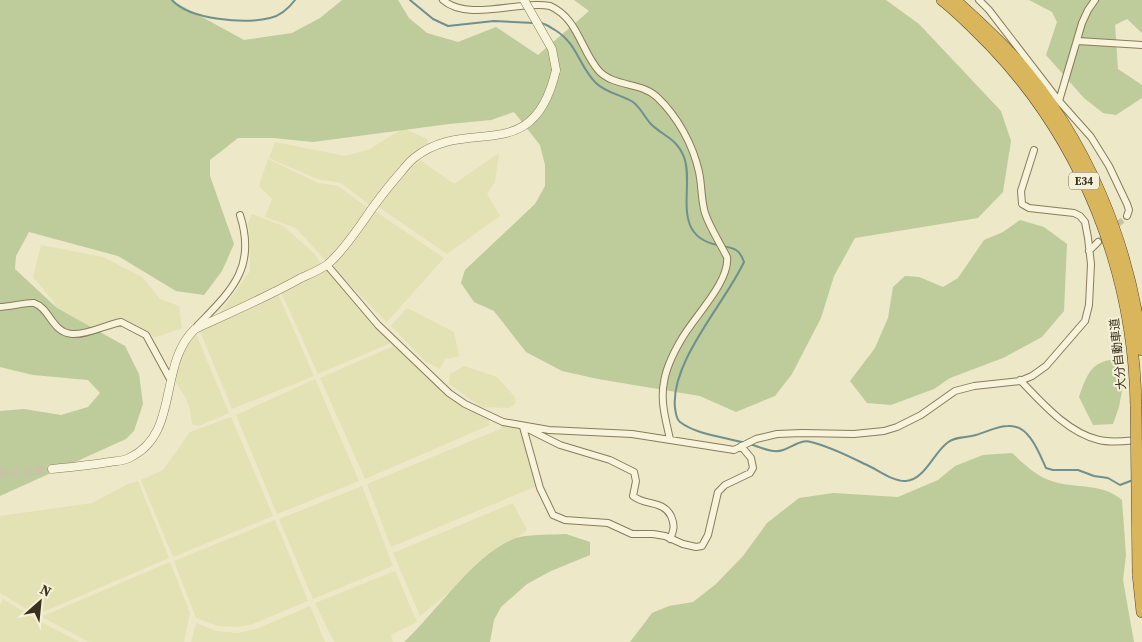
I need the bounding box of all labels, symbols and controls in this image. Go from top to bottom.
road number: E34 [1069,172,1099,190]
street label: 大分自動車道 [1106,317,1130,391]
north arrow [15,577,65,627]
text: N [37,579,55,602]

